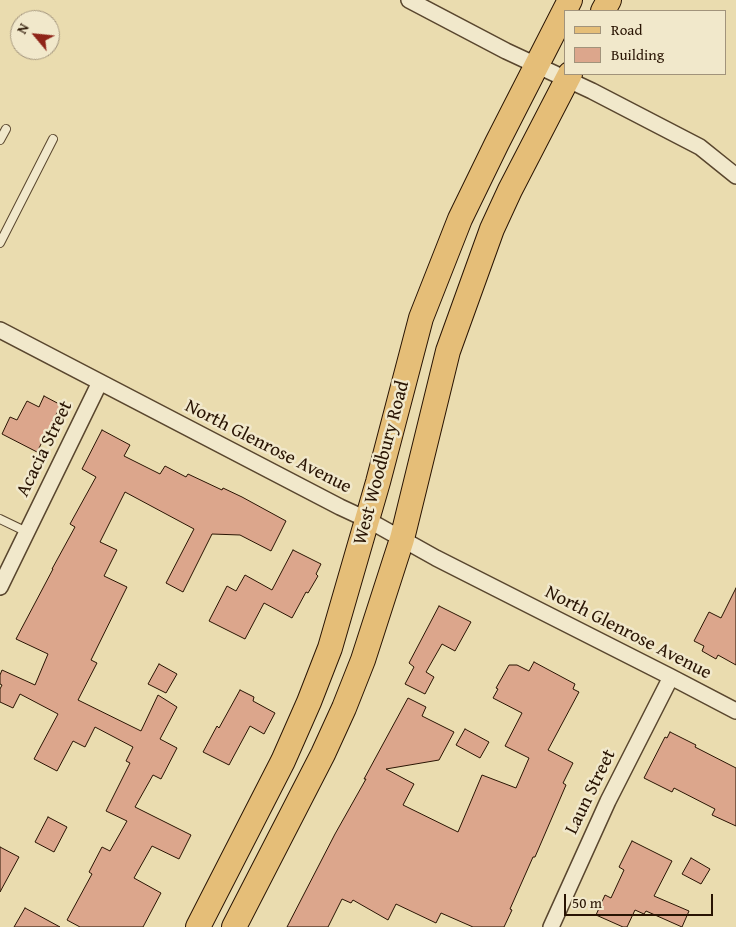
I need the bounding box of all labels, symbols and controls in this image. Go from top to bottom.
north arrow [10,10,60,60]
legend [564,10,726,75]
text: Road [611,19,642,40]
text: N [12,20,34,37]
text: Building [611,44,664,65]
street label: West Woodbury Road [349,378,415,548]
street label: North Glenrose Avenue [181,395,355,499]
street label: Acacia Street [12,397,78,501]
street label: North Glenrose Avenue [541,581,715,685]
street label: Laun Street [561,746,621,838]
scale bar [566,884,715,916]
text: 50 m [572,892,602,913]

